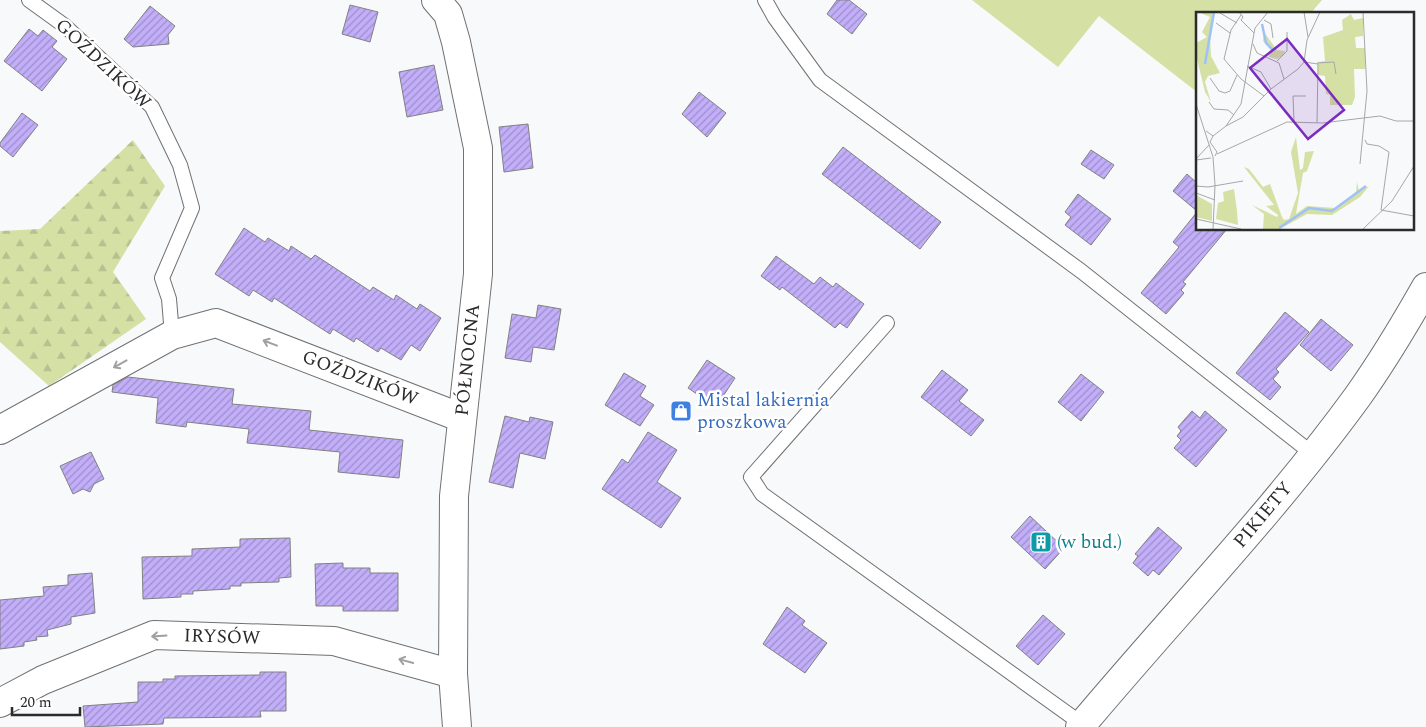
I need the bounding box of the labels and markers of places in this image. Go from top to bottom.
place label: Mistal lakiernia proszkowa [697,386,830,437]
shop icon: Mistal lakiernia proszkowa [669,399,693,423]
place label: (w bud.) [1057,528,1122,557]
building icon: (w bud.) [1029,530,1053,554]

